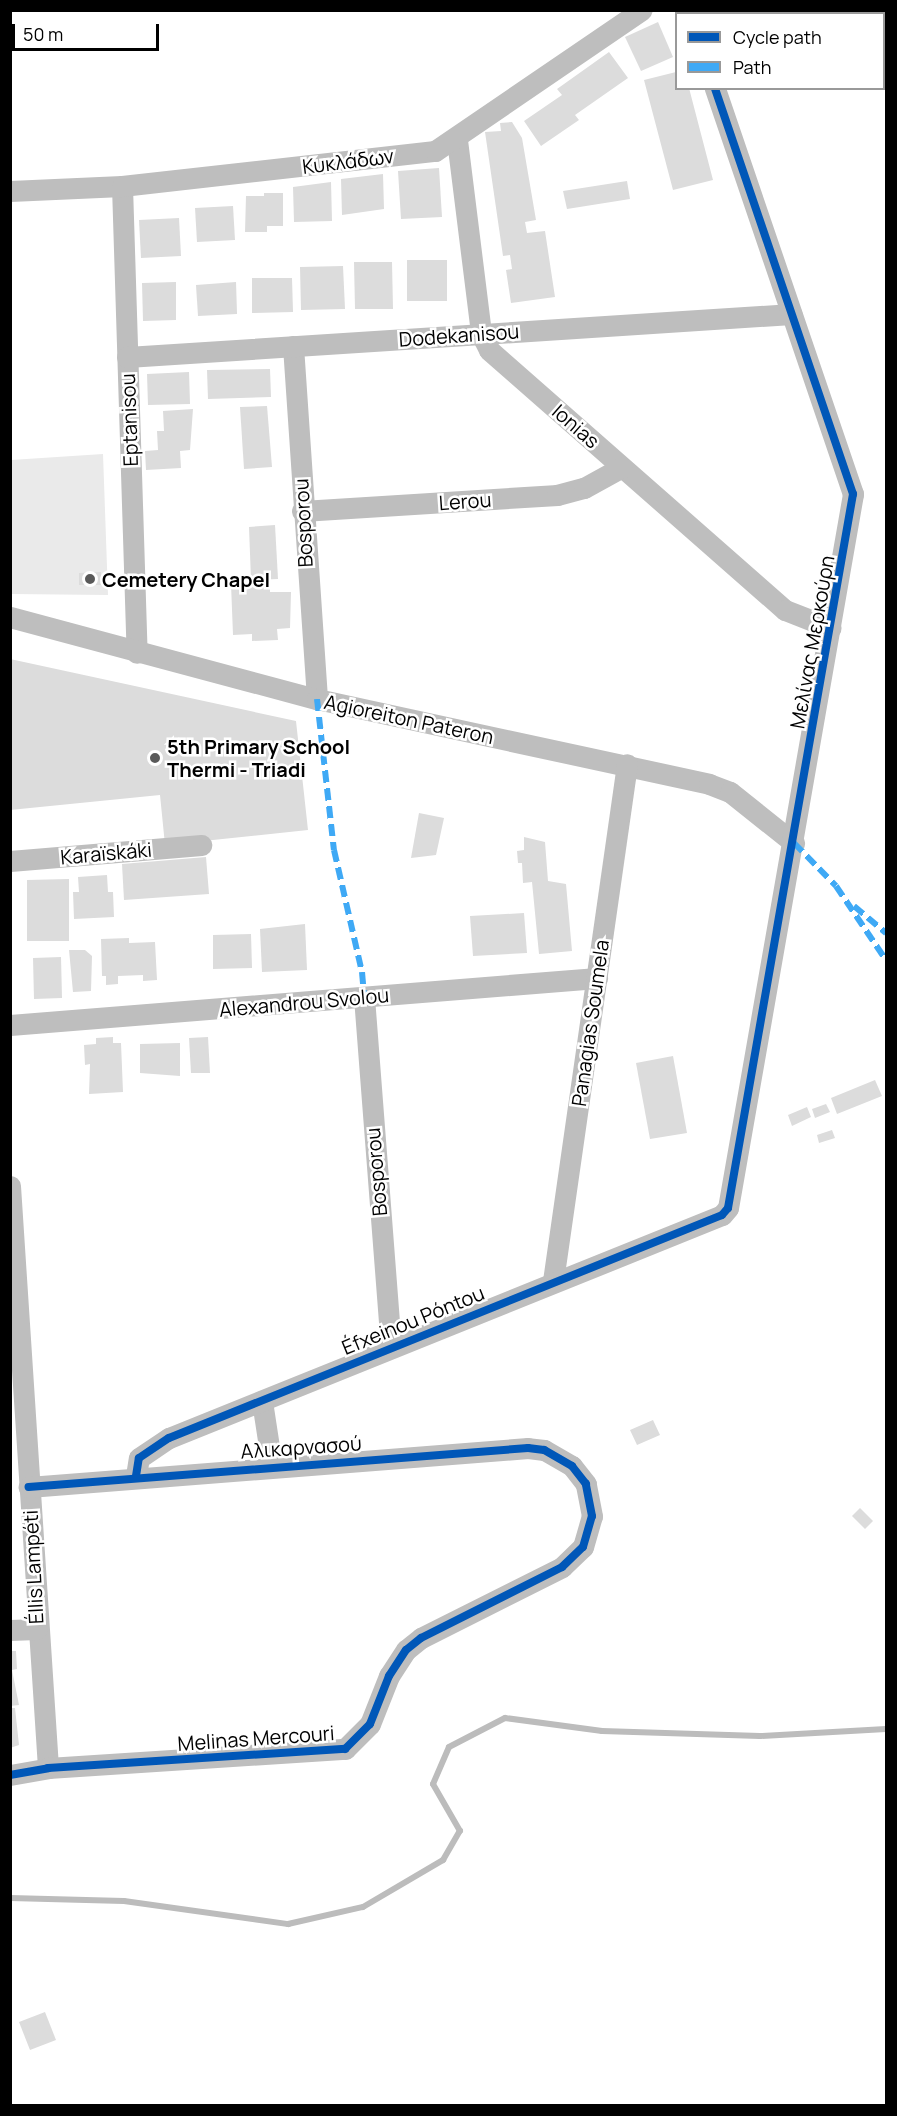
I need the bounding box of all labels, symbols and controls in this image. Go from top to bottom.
scale bar [15,12,162,50]
legend [675,12,885,90]
text: 50 m [23,22,63,46]
text: Cycle path [733,25,822,49]
text: Path [733,55,771,79]
street label: Κυκλάδων [301,143,395,179]
street label: Dodekanisou [398,319,520,351]
street label: Eptanisou [115,373,143,467]
street label: Ionias [548,399,604,453]
street label: Bosporou [289,478,317,568]
street label: Lerou [438,487,492,515]
street label: Μελίνας Μερκούρη [785,553,839,731]
place label: Cemetery Chapel [102,567,270,591]
marker: Cemetery Chapel [83,572,97,586]
street label: Agioreiton Pateron [322,689,496,749]
place label: 5th Primary School Thermi - Triadi [167,734,350,781]
marker: 5th Primary School Thermi - Triadi [148,751,162,765]
street label: Karaïskáki [59,837,153,869]
street label: Panagias Soumela [566,938,614,1108]
street label: Alexandrou Svolou [218,983,390,1021]
street label: Bosporou [360,1127,392,1217]
street label: Éfxeinou Póntou [338,1280,488,1360]
street label: Αλικαρνασού [240,1431,362,1463]
street label: Éllis Lampéti [18,1509,48,1625]
street label: Melinas Mercouri [177,1721,335,1755]

